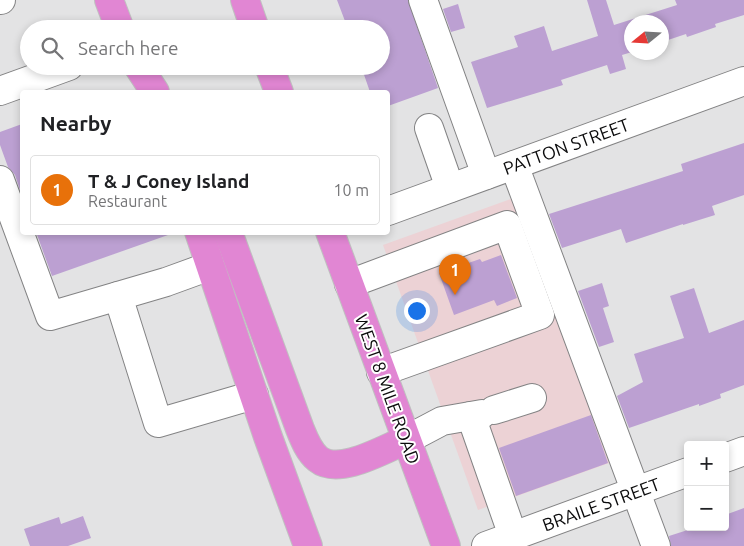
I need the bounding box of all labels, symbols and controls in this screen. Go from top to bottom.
north arrow [624,15,669,60]
search box [20,20,390,75]
icon: search [38,34,66,62]
text: Search here [78,37,178,59]
text: Nearby [40,111,111,135]
street label: PATTON STREET [500,114,632,178]
text: T & J Coney Island [88,170,249,192]
text: 1 [52,181,62,199]
text: 10 m [333,181,369,199]
text: Restaurant [88,192,167,210]
pin: 1 [439,254,471,295]
your location [404,298,430,324]
street label: WEST 8 MILE ROAD [352,312,424,466]
map controls [684,441,729,531]
button: + [684,441,729,486]
street label: BRAILE STREET [539,473,663,535]
button: − [684,486,729,531]

